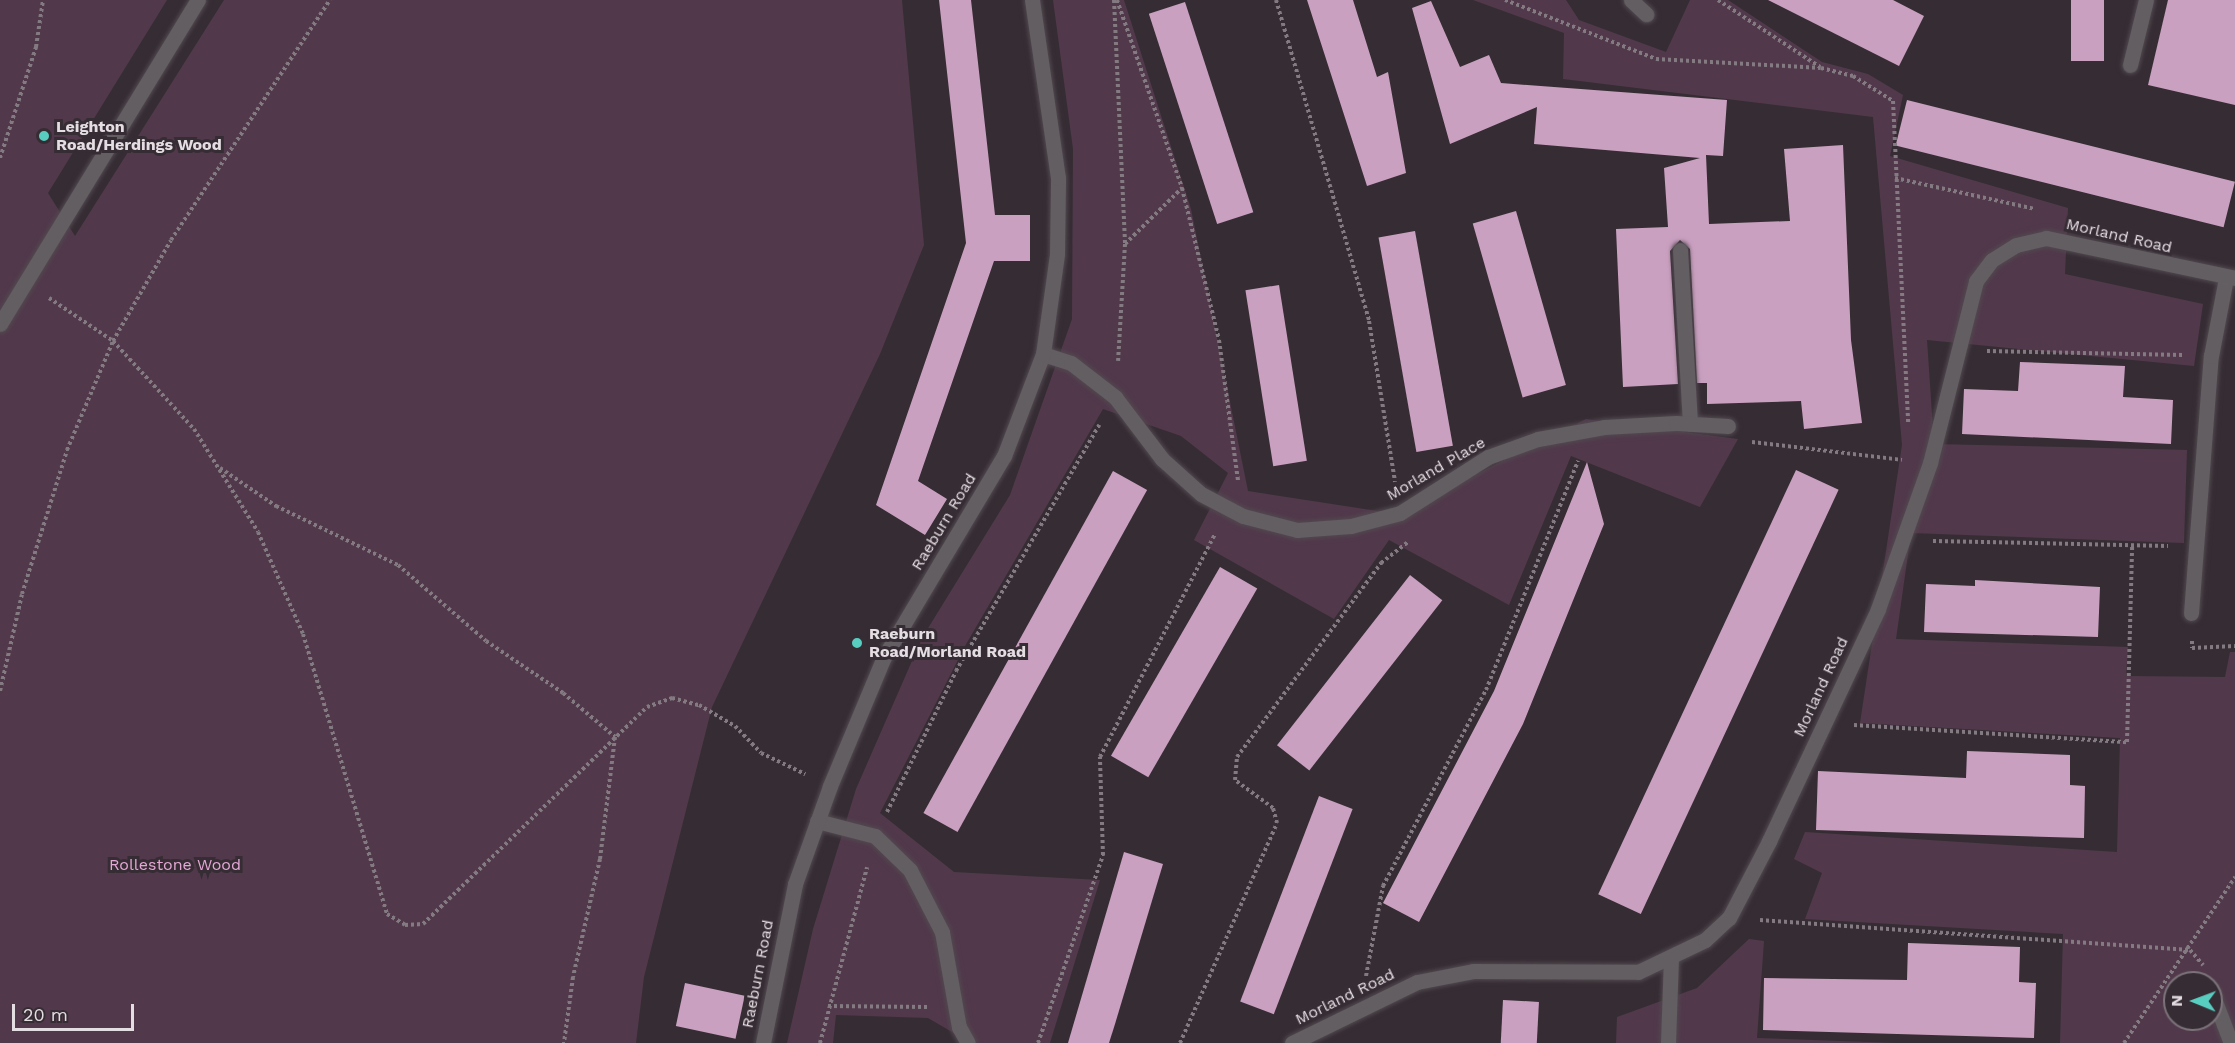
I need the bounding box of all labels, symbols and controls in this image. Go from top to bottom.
place label: Leighton Road/Herdings Wood [56,117,222,155]
marker: Leighton Road/Herdings Wood [37,129,51,143]
street label: Morland Road [2064,214,2174,258]
street label: Morland Place [1383,433,1489,505]
street label: Raeburn Road [908,470,980,574]
place label: Raeburn Road/Morland Road [869,624,1026,662]
street label: Morland Road [1789,634,1853,740]
marker: Raeburn Road/Morland Road [850,636,864,650]
park label: Rollestone Wood [109,855,241,875]
street label: Raeburn Road [738,918,778,1030]
street label: Morland Road [1292,965,1398,1029]
north arrow [2163,971,2223,1031]
scale bar [15,992,136,1030]
text: N [2167,995,2186,1007]
text: 20 m [23,1004,68,1025]

